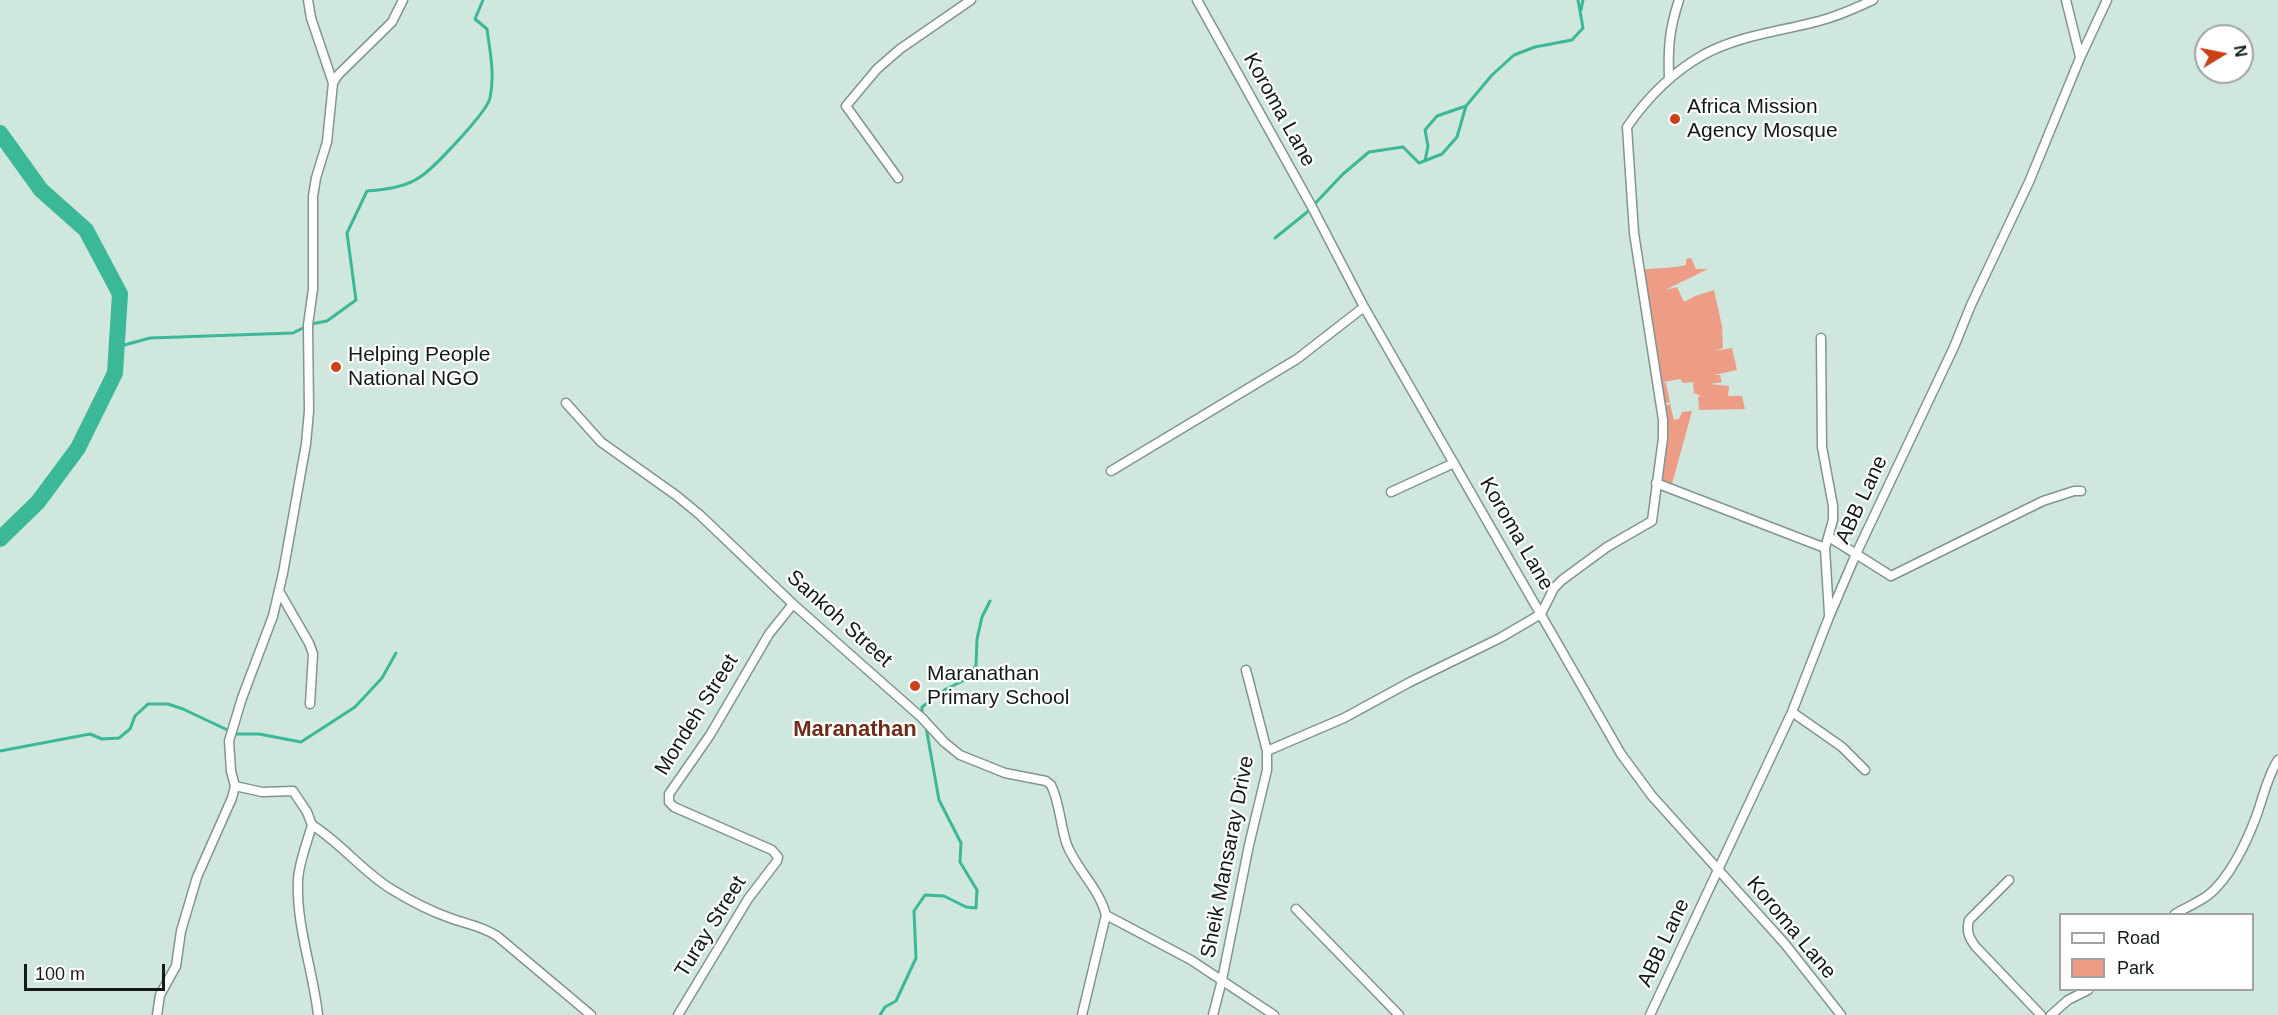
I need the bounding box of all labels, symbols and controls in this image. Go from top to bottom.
north arrow [2194,24,2254,84]
text: N [2231,44,2250,58]
street label: Koroma Lane [1237,49,1321,171]
place label: Africa Mission Agency Mosque [1687,94,1838,144]
marker: Africa Mission Agency Mosque [1668,112,1682,126]
place label: Helping People National NGO [348,342,490,392]
marker: Helping People National NGO [329,360,343,374]
street label: ABB Lane [1831,452,1893,548]
street label: Koroma Lane [1474,473,1558,595]
street label: Sankoh Street [781,565,897,673]
street label: Mondeh Street [650,650,744,780]
place label: Maranathan Primary School [927,661,1069,711]
marker: Maranathan Primary School [908,679,922,693]
district label: Maranathan [793,717,917,743]
street label: Sheik Mansaray Drive [1196,754,1260,960]
street label: Turay Street [670,872,752,982]
street label: Koroma Lane [1741,872,1841,984]
street label: ABB Lane [1633,895,1695,991]
legend [2059,913,2254,991]
text: Road [2117,928,2160,948]
scale bar [27,952,168,990]
text: Park [2117,958,2154,978]
text: 100 m [35,964,85,984]

